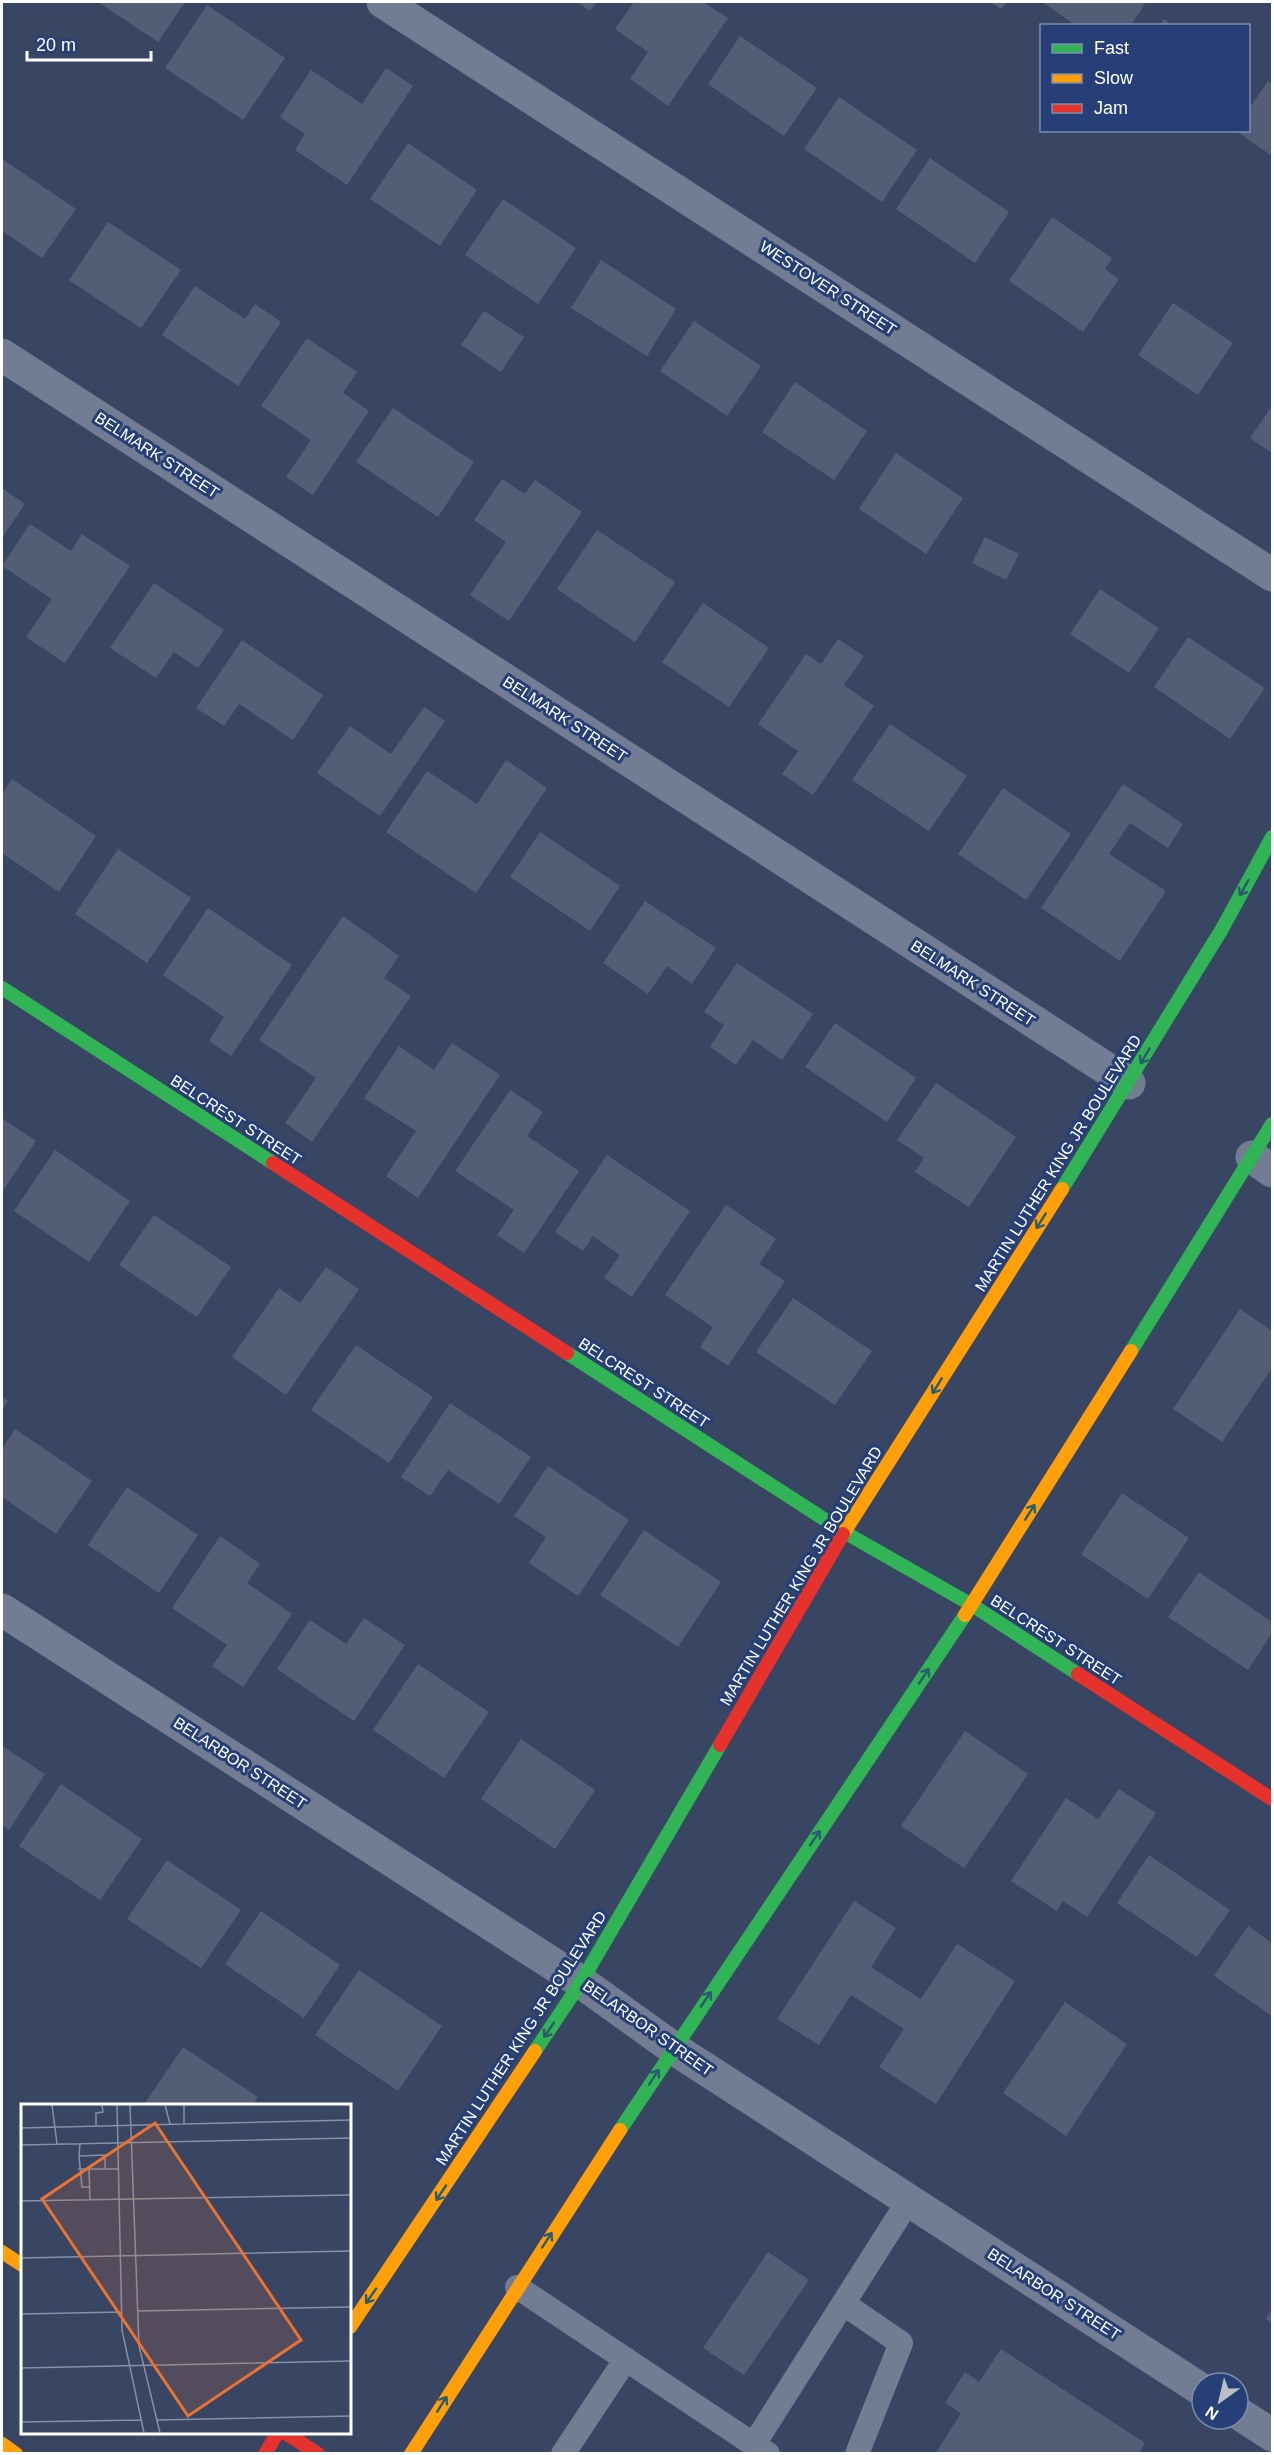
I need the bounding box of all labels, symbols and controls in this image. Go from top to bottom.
scale bar [27,24,152,62]
legend [1040,24,1250,132]
text: 20 m [36,35,76,55]
text: Fast [1094,38,1129,58]
text: Slow [1094,68,1134,88]
text: Jam [1094,98,1128,118]
street label: WESTOVER STREET [757,238,899,339]
street label: BELMARK STREET [92,409,222,501]
street label: BELMARK STREET [500,673,630,765]
one-way arrow [1238,879,1250,896]
street label: BELMARK STREET [908,937,1038,1029]
street label: MARTIN LUTHER KING JR BOULEVARD [972,1032,1144,1294]
one-way arrow [1139,1047,1151,1064]
street label: BELCREST STREET [168,1072,304,1169]
one-way arrow [1035,1212,1047,1229]
street label: BELCREST STREET [576,1335,712,1432]
one-way arrow [930,1377,942,1394]
street label: MARTIN LUTHER KING JR BOULEVARD [717,1443,885,1709]
one-way arrow [1025,1504,1037,1521]
street label: BELCREST STREET [988,1592,1124,1689]
one-way arrow [918,1668,930,1685]
street label: BELARBOR STREET [170,1714,310,1812]
one-way arrow [809,1830,821,1846]
street label: MARTIN LUTHER KING JR BOULEVARD [432,1908,610,2168]
street label: BELARBOR STREET [580,1977,716,2079]
one-way arrow [700,1992,712,2008]
one-way arrow [543,2022,555,2038]
one-way arrow [649,2069,661,2086]
inset map [21,2104,351,2434]
one-way arrow [435,2184,447,2200]
one-way arrow [542,2232,554,2249]
street label: BELARBOR STREET [984,2245,1124,2343]
one-way arrow [365,2288,377,2304]
north arrow [1190,2371,1250,2431]
one-way arrow [437,2396,449,2413]
text: N [1202,2403,1221,2423]

